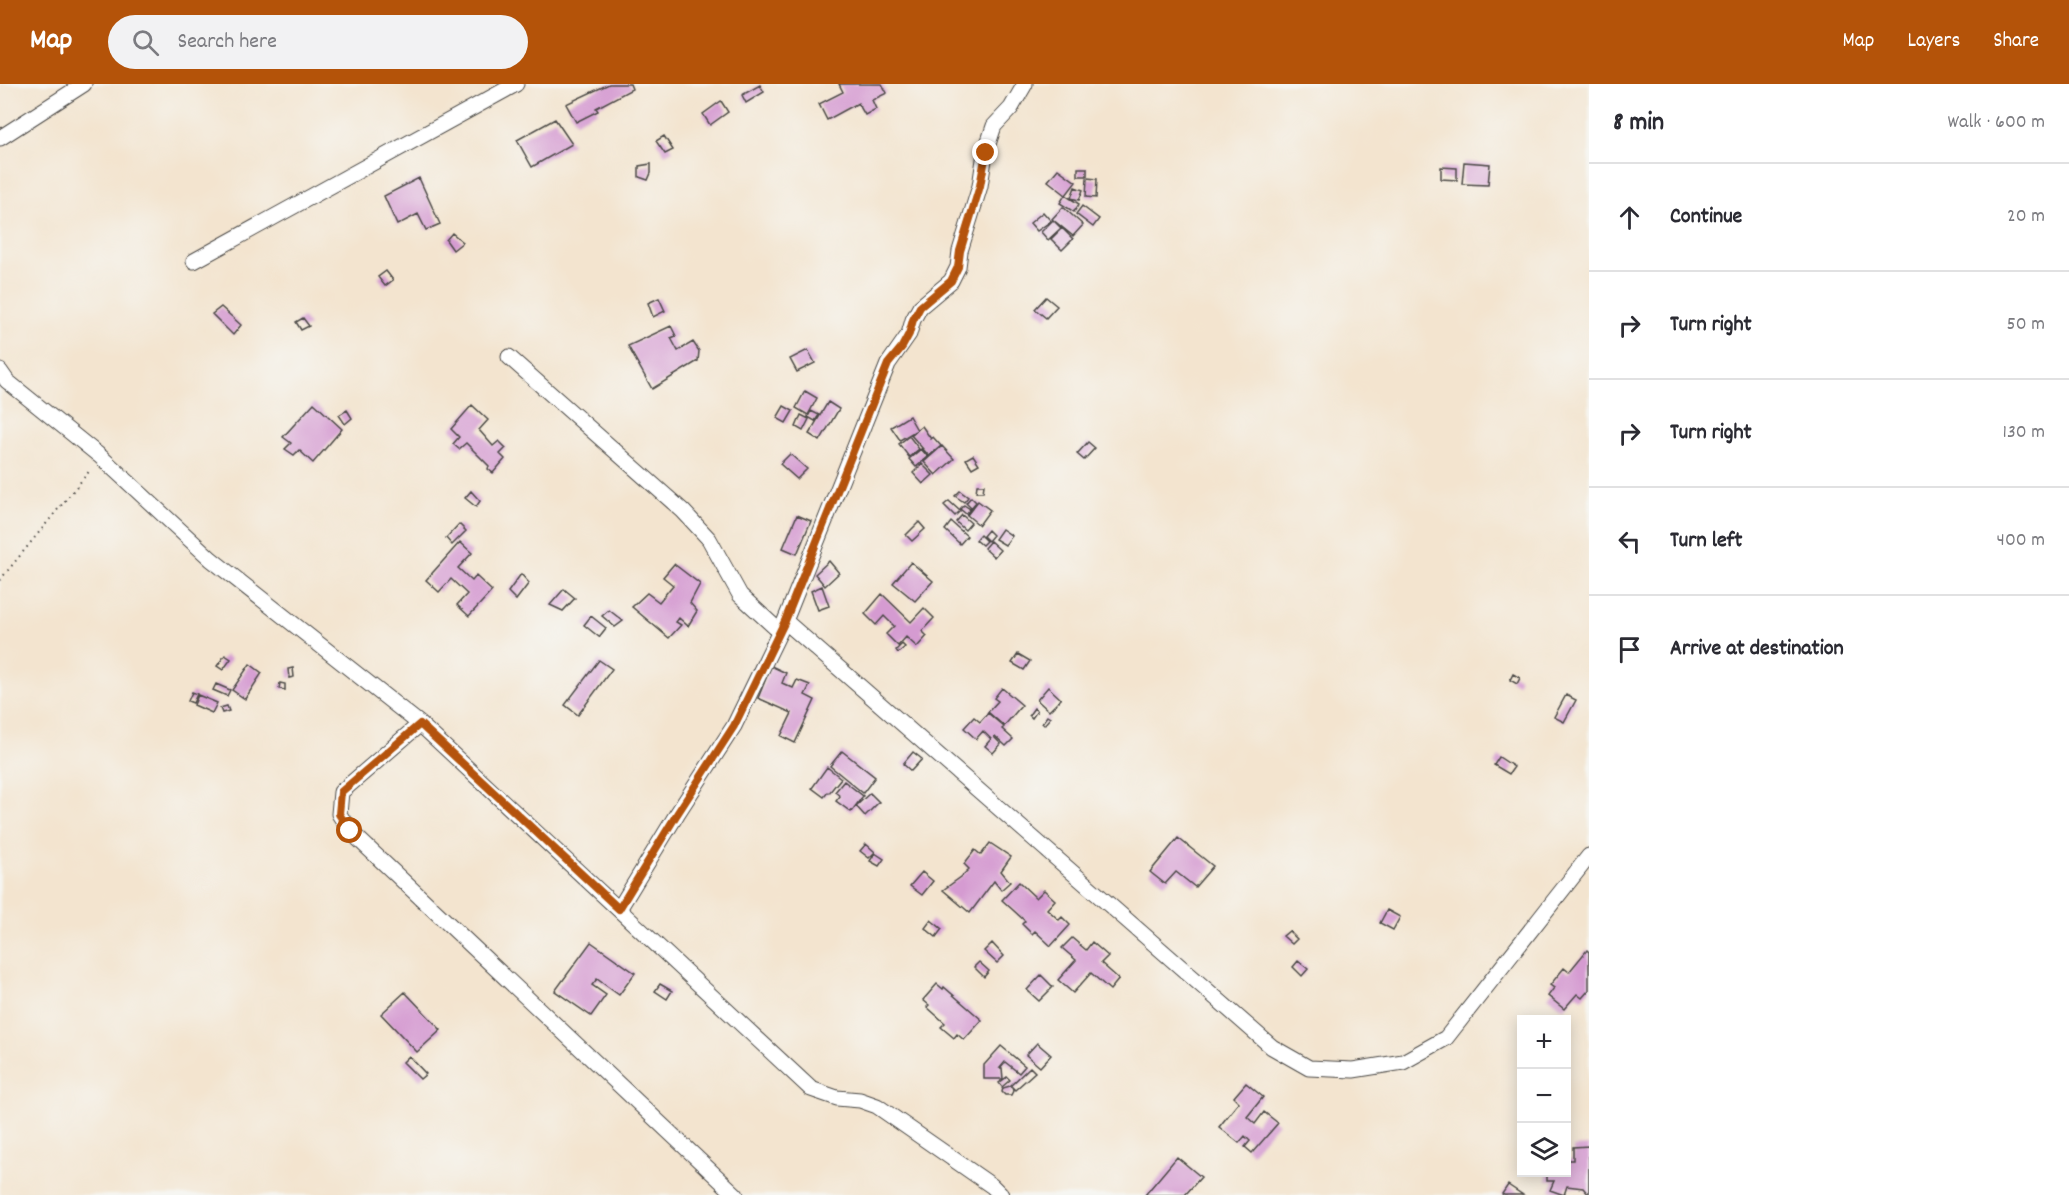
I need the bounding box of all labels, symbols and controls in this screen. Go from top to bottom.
search box [108,15,528,69]
text: Map [30,22,72,62]
icon: search [129,26,162,59]
text: Search here [177,27,277,58]
text: Map [1843,27,1874,57]
text: Layers [1907,27,1960,57]
text: Share [1993,27,2039,57]
text: 8 min [1613,105,1664,142]
text: Walk · 600 m [1948,109,2045,137]
route end [972,139,998,165]
icon: ahead [1613,201,1646,234]
text: Continue [1670,202,1742,233]
text: 20 m [2007,203,2045,231]
icon: right [1613,309,1646,342]
text: Turn right [1670,310,1752,341]
text: 50 m [2007,311,2045,339]
icon: right [1613,417,1646,450]
text: Turn right [1670,418,1752,449]
text: 130 m [2003,419,2045,447]
icon: left [1613,525,1646,558]
text: Turn left [1670,526,1742,557]
text: 400 m [1997,527,2045,555]
icon: arrive [1613,633,1646,666]
text: Arrive at destination [1670,634,1844,665]
route start [336,817,362,843]
map controls [1517,1015,1571,1177]
button: + [1517,1015,1571,1069]
button: − [1517,1069,1571,1123]
button: layers [1517,1123,1571,1177]

